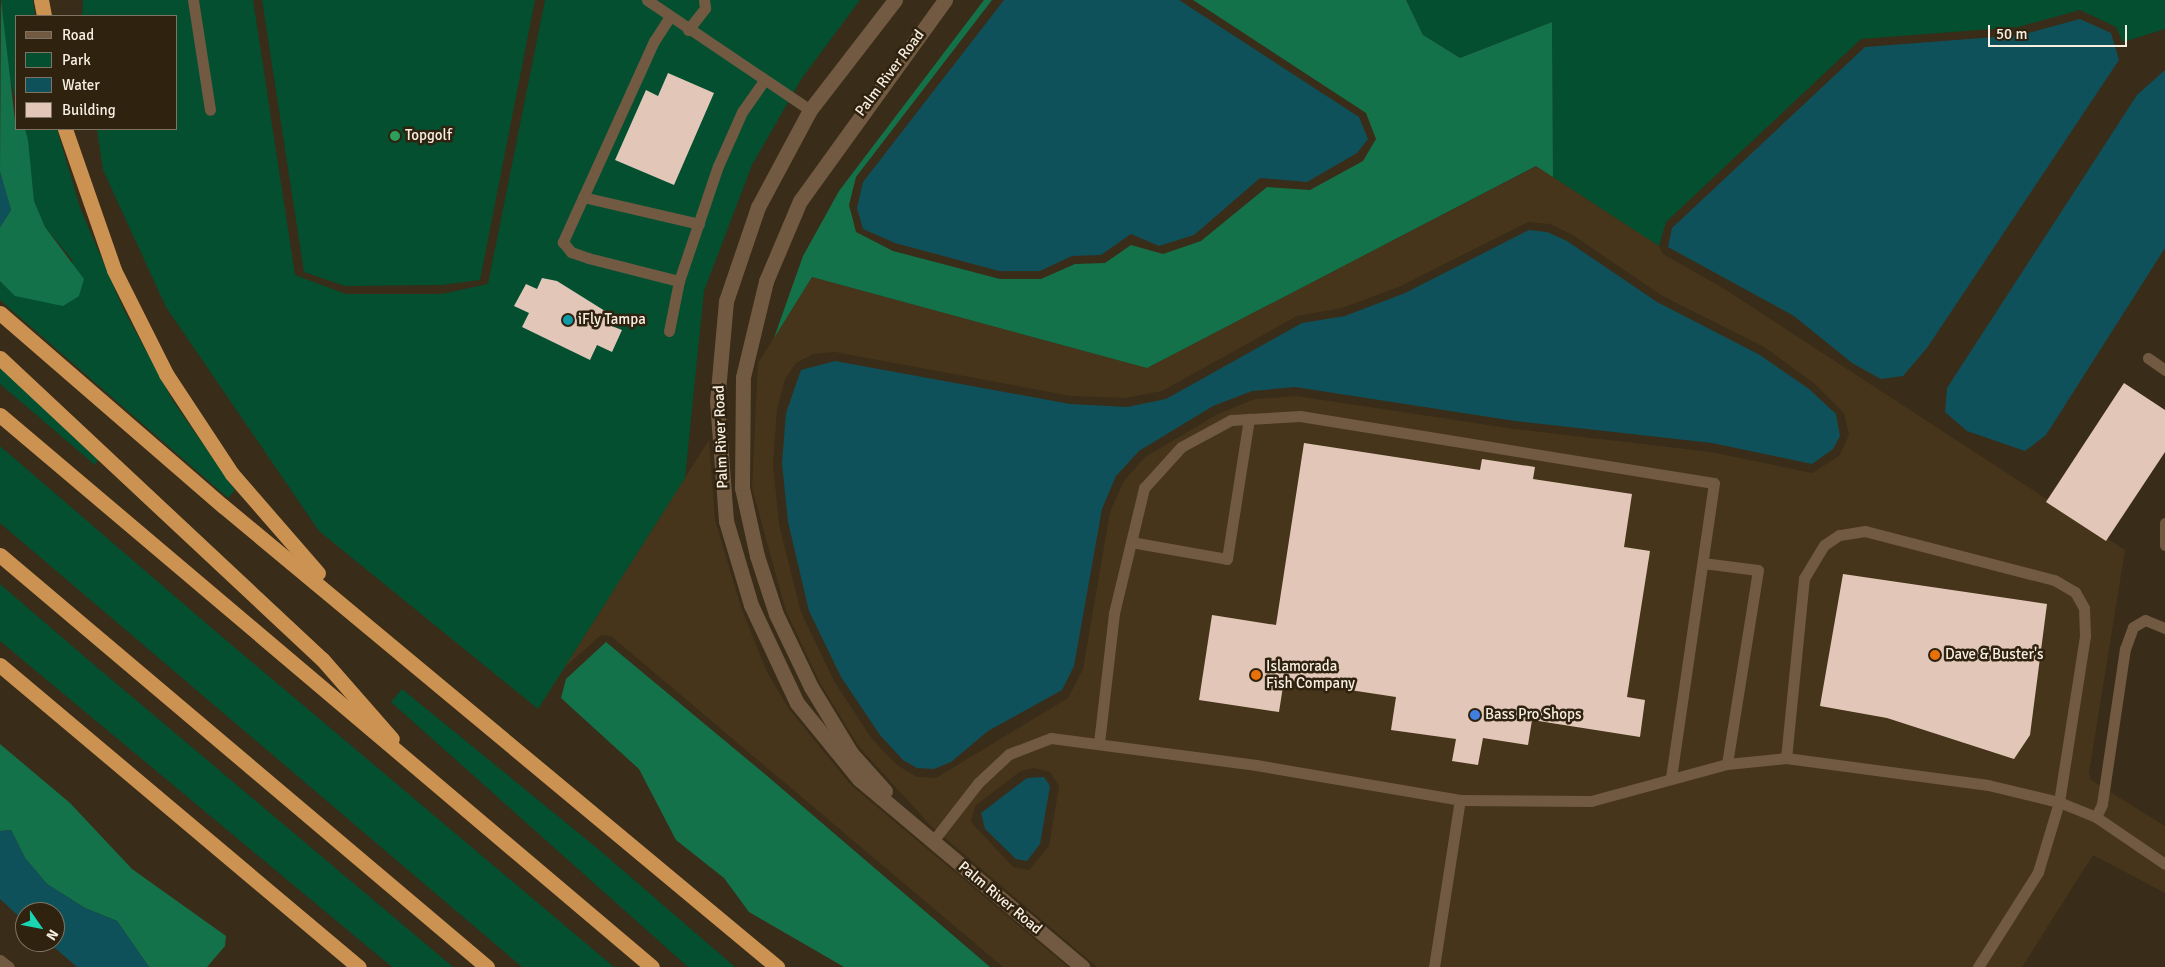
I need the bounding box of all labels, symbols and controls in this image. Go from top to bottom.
legend [15,15,178,130]
scale bar [1990,15,2129,47]
text: 50 m [1996,25,2027,43]
text: Road [62,26,94,44]
street label: Palm River Road [852,26,928,120]
text: Park [62,51,91,69]
text: Water [62,76,100,94]
text: Building [62,101,116,119]
place label: Topgolf [405,127,452,145]
marker: Topgolf [389,130,401,142]
place label: iFly Tampa [578,311,646,329]
marker: iFly Tampa [562,314,574,326]
street label: Palm River Road [710,385,732,489]
place label: Dave & Buster's [1945,646,2044,664]
marker: Dave & Buster's [1929,649,1941,661]
place label: Islamorada Fish Company [1266,657,1355,692]
marker: Islamorada Fish Company [1250,669,1262,681]
place label: Bass Pro Shops [1485,706,1582,724]
marker: Bass Pro Shops [1469,709,1481,721]
street label: Palm River Road [955,858,1045,938]
north arrow [15,902,65,952]
text: N [42,926,62,944]

